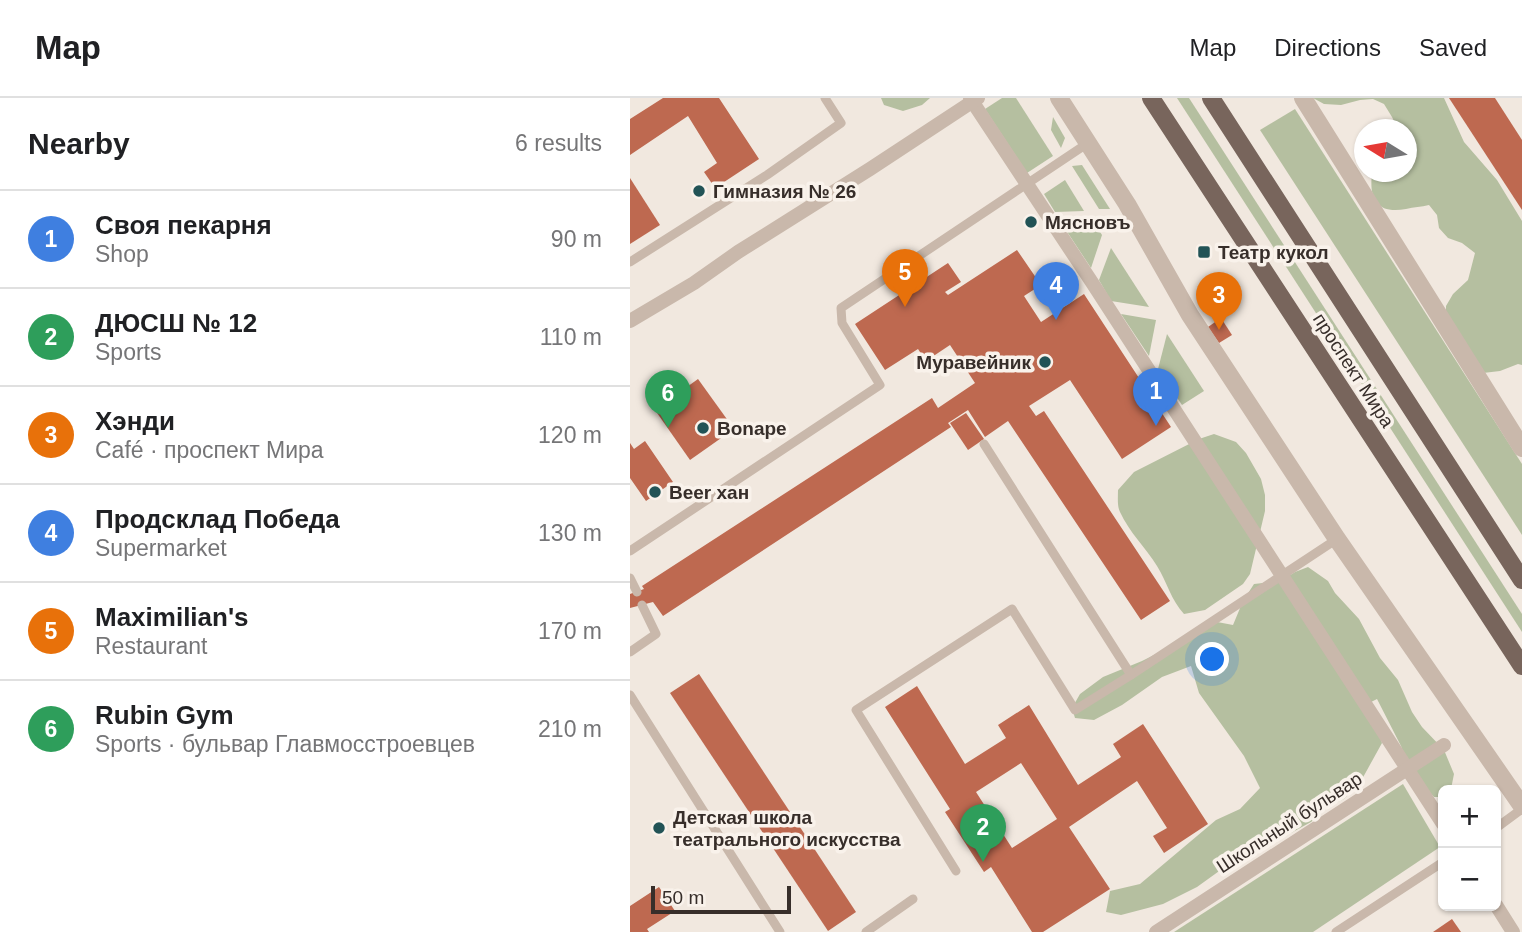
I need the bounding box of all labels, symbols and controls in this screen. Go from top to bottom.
text: Map [35,29,101,66]
text: Map [1190,34,1236,61]
text: Directions [1274,34,1381,61]
text: Saved [1419,34,1487,61]
north arrow [1354,119,1417,182]
text: Nearby [28,127,130,160]
text: 6 results [515,130,602,156]
place label: Гимназия № 26 [713,181,856,202]
marker: Гимназия № 26 [691,183,707,199]
text: Своя пекарня [95,210,272,240]
place label: Мясновъ [1045,212,1131,233]
marker: Мясновъ [1023,214,1039,230]
text: 1 [45,226,57,252]
text: 90 m [551,226,602,252]
text: Shop [95,241,149,267]
place label: Театр кукол [1218,242,1329,263]
marker: Театр кукол [1196,244,1212,260]
pin: 5 [882,249,928,307]
pin: 4 [1033,262,1079,320]
pin: 3 [1196,272,1242,330]
text: ДЮСШ № 12 [95,308,257,338]
street label: проспект Мира [1309,309,1399,432]
text: 2 [45,324,57,350]
text: 110 m [540,324,602,350]
text: Sports [95,339,161,365]
place label: Муравейник [916,352,1031,373]
marker: Муравейник [1037,354,1053,370]
pin: 1 [1133,368,1179,426]
pin: 6 [645,370,691,428]
text: Хэнди [95,406,175,436]
place label: Bonape [717,418,787,439]
marker: Bonape [695,420,711,436]
text: 3 [45,422,57,448]
text: 120 m [538,422,602,448]
text: Café · проспект Мира [95,437,324,463]
place label: Beer хан [669,482,749,503]
marker: Beer хан [647,484,663,500]
text: Продсклад Победа [95,504,340,534]
text: 4 [45,520,57,546]
text: 130 m [538,520,602,546]
text: Supermarket [95,535,227,561]
text: Maximilian's [95,602,249,632]
text: 5 [45,618,57,644]
text: 170 m [538,618,602,644]
text: Restaurant [95,633,208,659]
your location [1195,642,1229,676]
text: Rubin Gym [95,700,234,730]
text: 6 [45,716,57,742]
text: 210 m [538,716,602,742]
text: Sports · бульвар Главмосстроевцев [95,731,475,757]
street label: Школьный бульвар [1213,768,1366,877]
map controls [1438,785,1501,911]
button: + [1438,785,1501,848]
pin: 2 [960,804,1006,862]
place label: Детская школа театрального искусства [673,807,901,850]
marker: Детская школа театрального искусства [651,820,667,836]
button: − [1438,848,1501,911]
scale bar [651,883,791,915]
text: 50 m [662,887,704,908]

